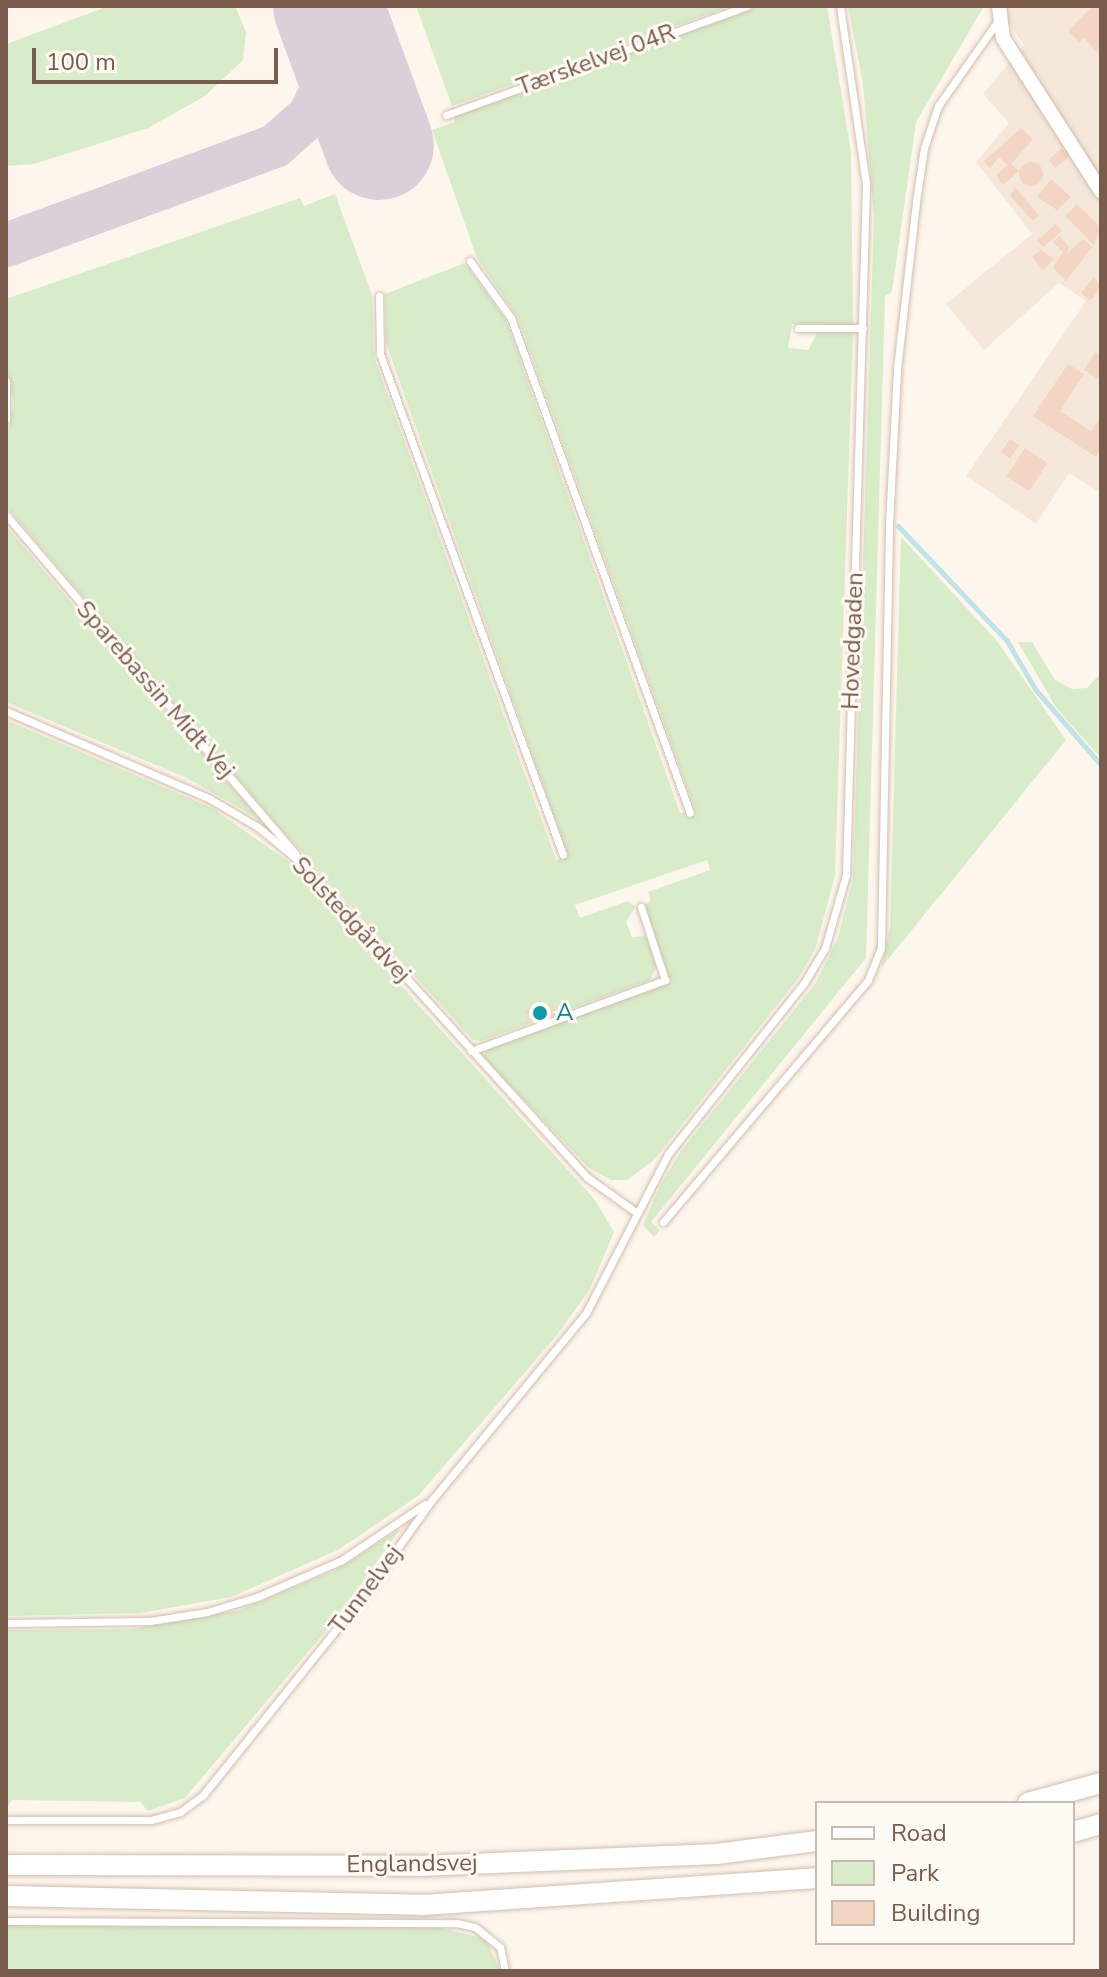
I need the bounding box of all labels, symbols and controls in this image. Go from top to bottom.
street label: Tærskelvej 04R [513,18,679,102]
scale bar [36,32,282,82]
text: 100 m [46,46,116,78]
street label: Hovedgaden [836,572,870,710]
street label: Sparebassin Midt Vej [70,595,240,785]
street label: Solstedgårdvej [285,851,417,989]
place label: A [556,999,573,1027]
marker: A [531,1004,549,1022]
street label: Tunnelvej [323,1540,409,1640]
legend [815,1801,1075,1945]
text: Road [891,1817,947,1849]
street label: Englandsvej [346,1848,478,1880]
text: Park [891,1857,939,1889]
text: Building [891,1897,981,1929]

